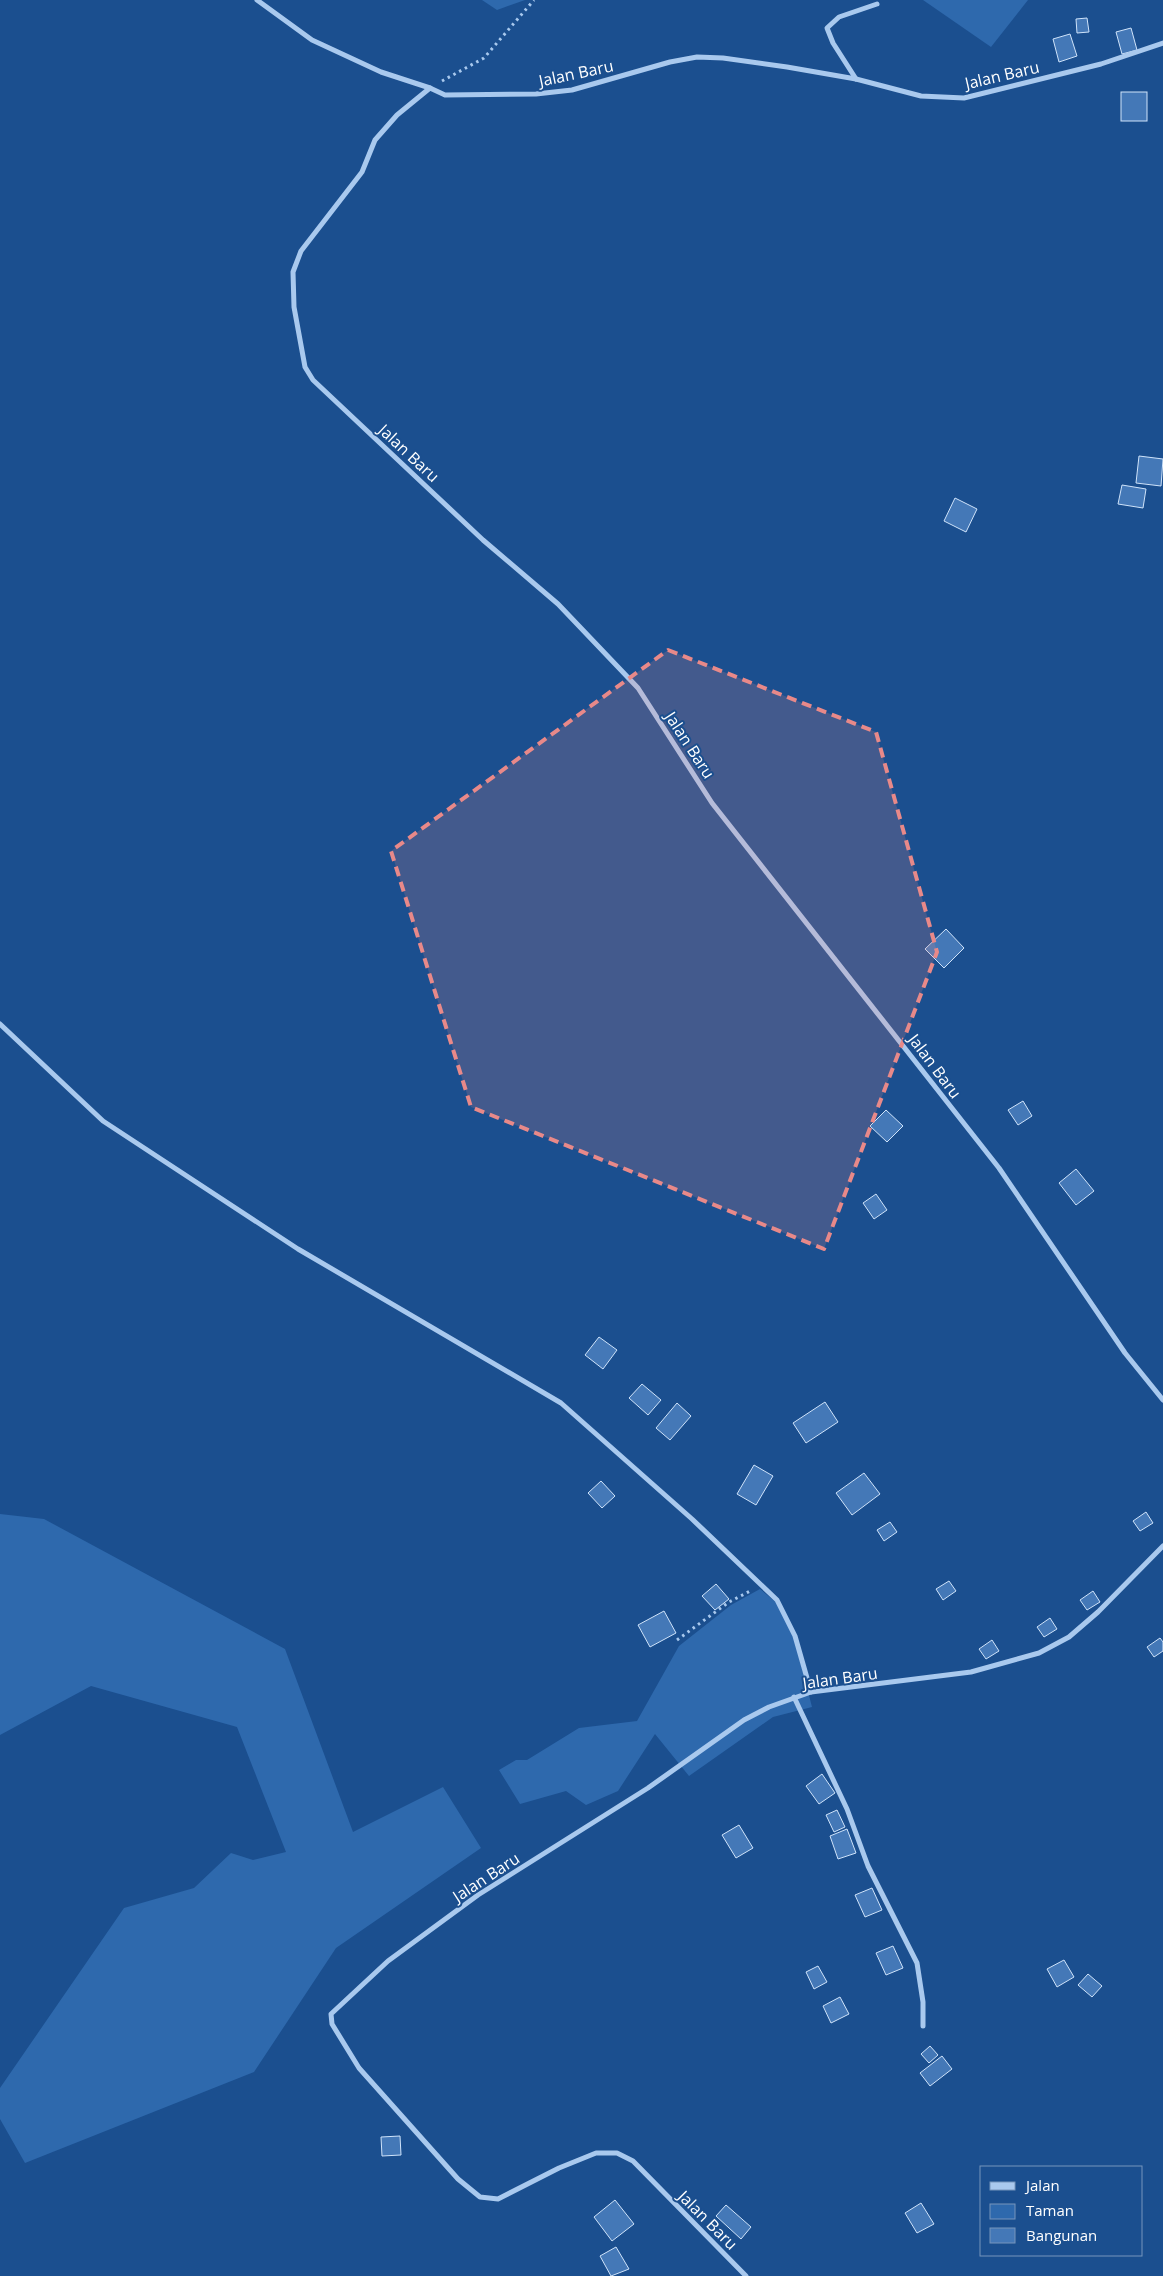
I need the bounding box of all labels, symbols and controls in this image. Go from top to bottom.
street label: Jalan Baru [535,54,615,92]
street label: Jalan Baru [961,56,1041,95]
street label: Jalan Baru [372,418,444,487]
street label: Jalan Baru [659,706,720,783]
street label: Jalan Baru [902,1028,967,1103]
street label: Jalan Baru [799,1662,879,1694]
street label: Jalan Baru [447,1847,524,1908]
legend [980,2166,1143,2256]
text: Jalan [1024,2175,1060,2195]
street label: Jalan Baru [672,2184,743,2255]
text: Taman [1026,2200,1074,2220]
text: Bangunan [1026,2225,1097,2245]

